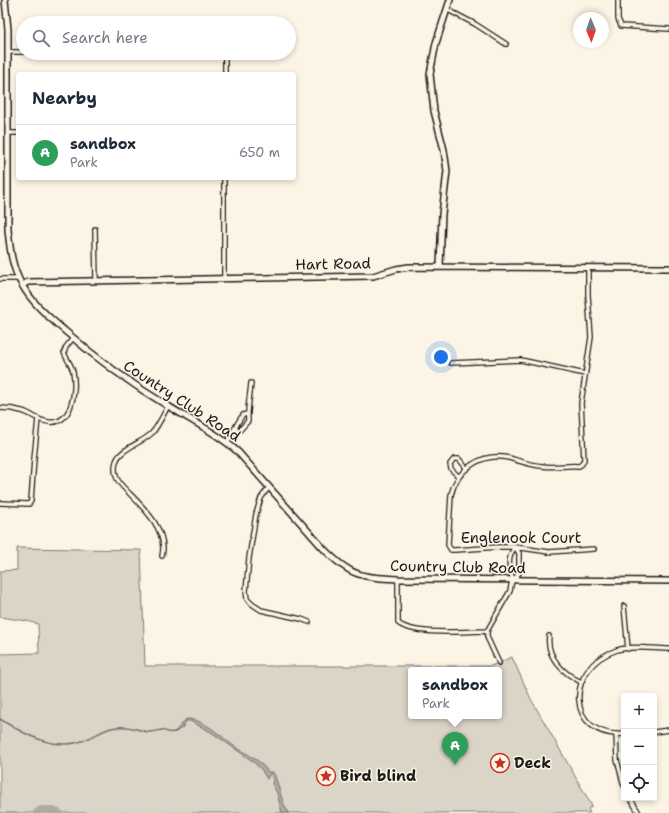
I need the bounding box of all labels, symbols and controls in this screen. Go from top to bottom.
north arrow [573,12,609,48]
search box [16,16,296,60]
icon: search [30,27,52,49]
text: Search here [62,28,148,48]
text: Nearby [32,87,97,109]
text: sandbox [70,134,136,154]
text: A [40,144,50,161]
text: 650 m [239,144,280,161]
text: Park [70,154,98,171]
street label: Hart Road [295,253,372,275]
your location [431,347,451,367]
street label: Country Club Road [120,356,245,447]
street label: Englenook Court [461,528,581,548]
street label: Country Club Road [390,556,527,578]
popup [408,667,502,719]
text: sandbox [422,675,488,695]
map controls [621,693,657,801]
button: + [621,693,657,729]
text: Park [422,695,450,712]
button: − [621,729,657,765]
pin: A [442,732,468,765]
place icon: Deck [489,752,511,774]
place label: Deck [514,753,551,773]
place icon: Bird blind [315,765,337,787]
button: locate [621,765,657,801]
place label: Bird blind [340,766,416,786]

